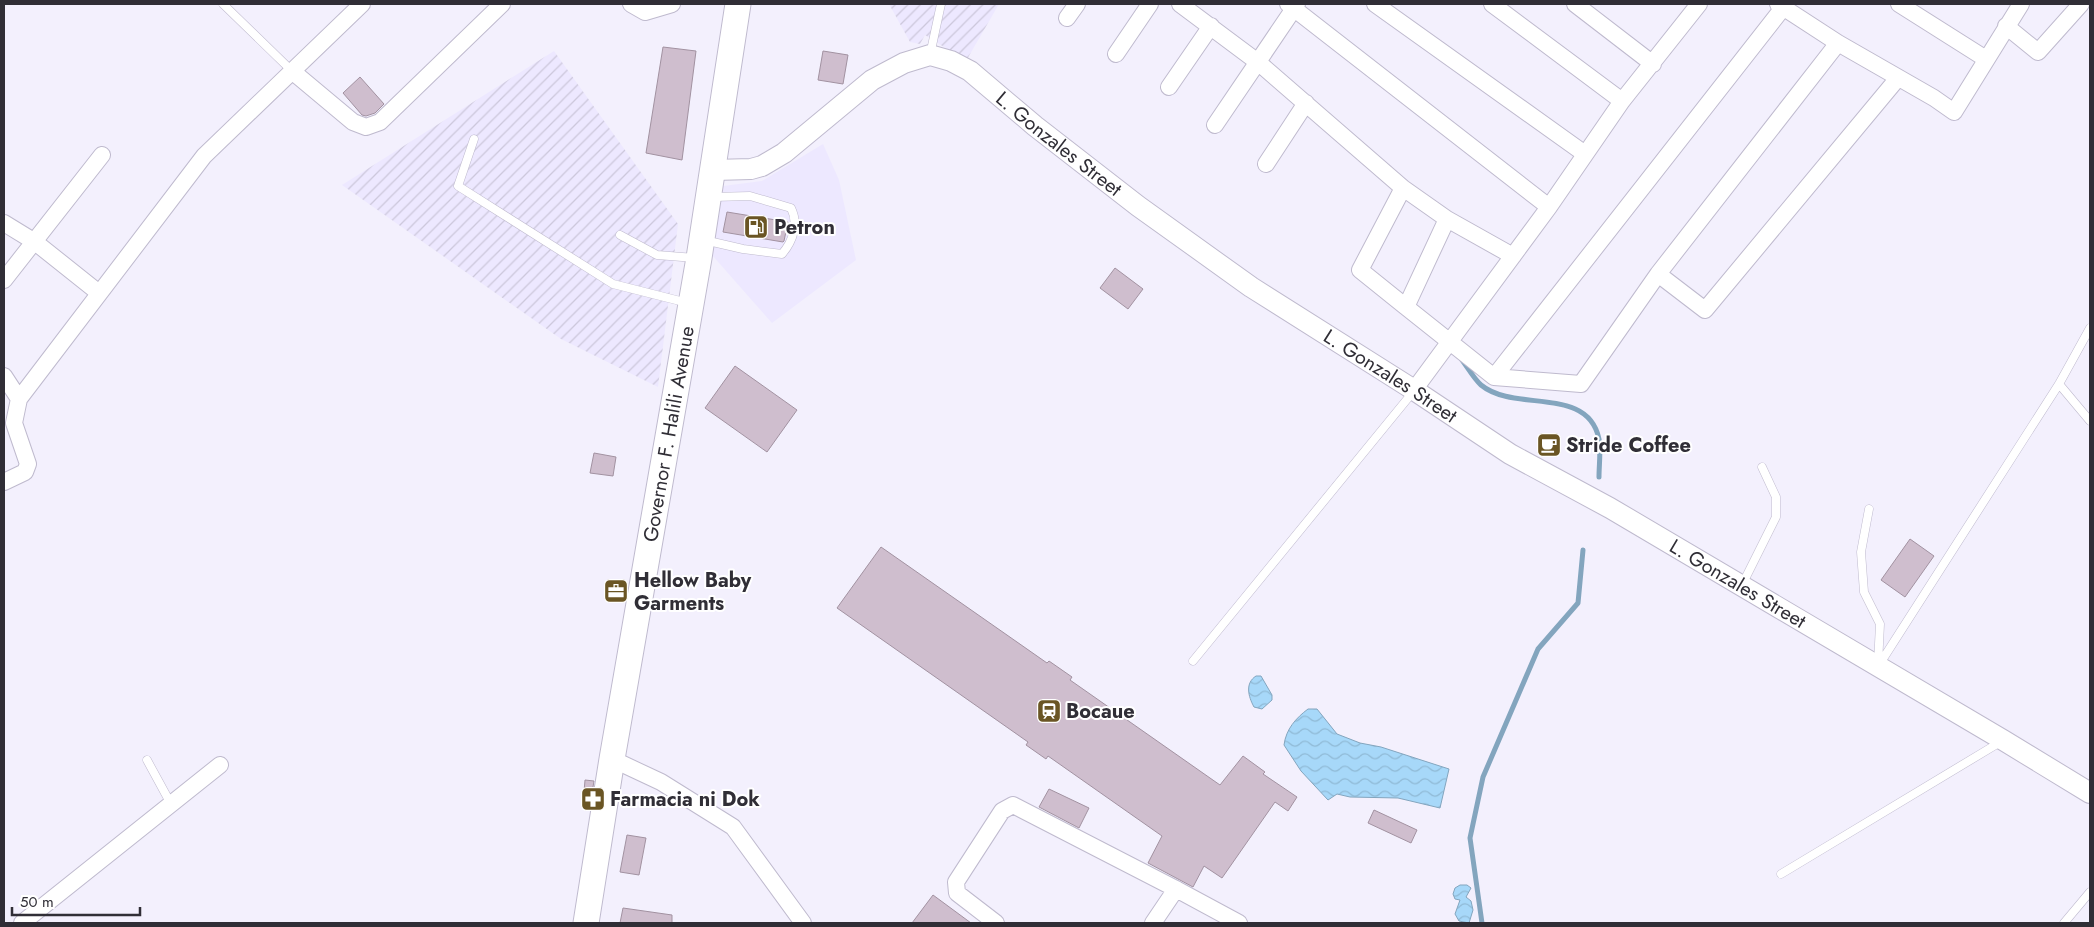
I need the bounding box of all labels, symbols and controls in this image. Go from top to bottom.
street label: L. Gonzales Street [989,85,1128,204]
place label: Petron [774,213,835,242]
fuel station icon: Petron [743,214,769,240]
street label: L. Gonzales Street [1318,322,1463,430]
street label: Governor F. Halili Avenue [636,324,702,544]
place label: Stride Coffee [1566,431,1691,460]
cafe icon: Stride Coffee [1536,432,1562,458]
street label: L. Gonzales Street [1664,532,1812,636]
place label: Hellow Baby Garments [634,566,752,618]
office icon: Hellow Baby Garments [603,578,629,604]
place label: Bocaue [1066,697,1135,726]
station icon: Bocaue [1036,698,1062,724]
place label: Farmacia ni Dok [610,785,760,814]
pharmacy icon: Farmacia ni Dok [580,786,606,812]
scale bar [12,884,140,916]
text: 50 m [20,891,54,913]

